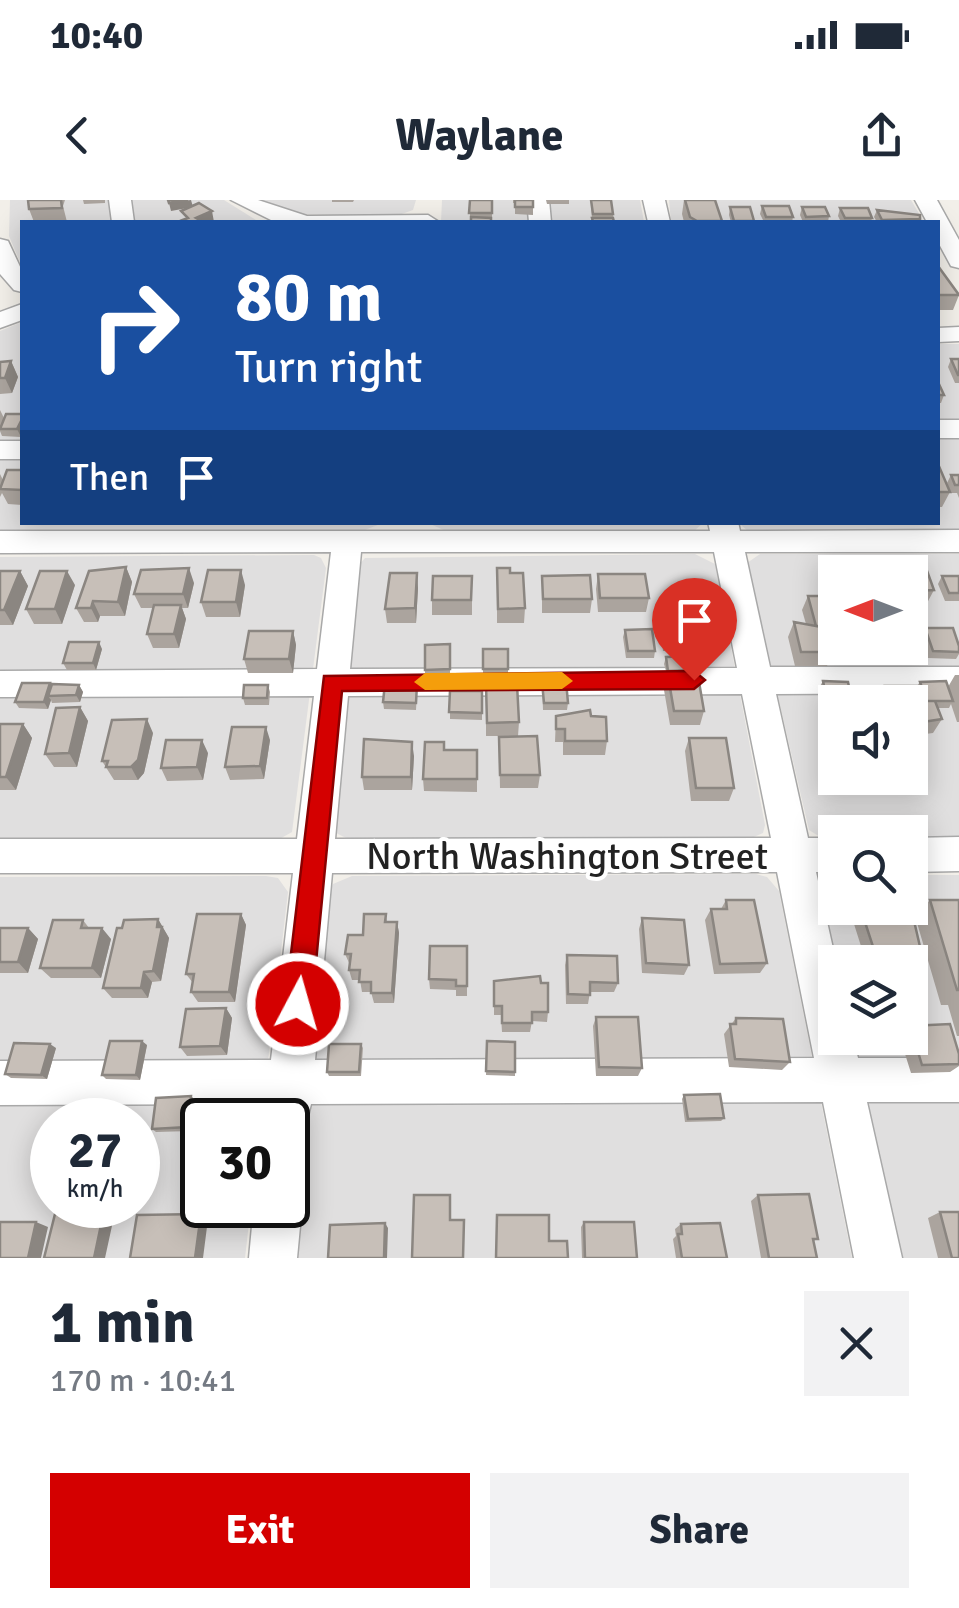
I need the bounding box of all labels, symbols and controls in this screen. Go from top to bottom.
text: 10:40 [50,12,143,59]
icon: back [50,108,105,163]
text: Waylane [395,108,564,163]
icon: share [854,108,909,163]
text: 80 m [235,254,383,340]
icon: right [70,260,200,390]
text: Turn right [235,340,423,395]
icon: arrive [169,450,224,505]
text: Then [70,454,149,501]
north arrow [818,555,928,665]
map controls [818,555,928,1055]
pin [652,578,737,681]
icon: arrive [667,593,722,648]
button: sound [818,685,928,795]
button: search [818,815,928,925]
street label: North Washington Street [366,833,768,880]
button: layers [818,945,928,1055]
position arrow [246,952,350,1056]
speed limit sign: 30 [180,1098,310,1228]
text: 27 [68,1120,122,1182]
text: km/h [67,1173,123,1204]
text: 1 min [50,1286,195,1360]
button: close [804,1291,909,1396]
text: 170 m · 10:41 [50,1361,236,1400]
button: Exit [50,1473,470,1588]
button: Share [490,1473,909,1588]

